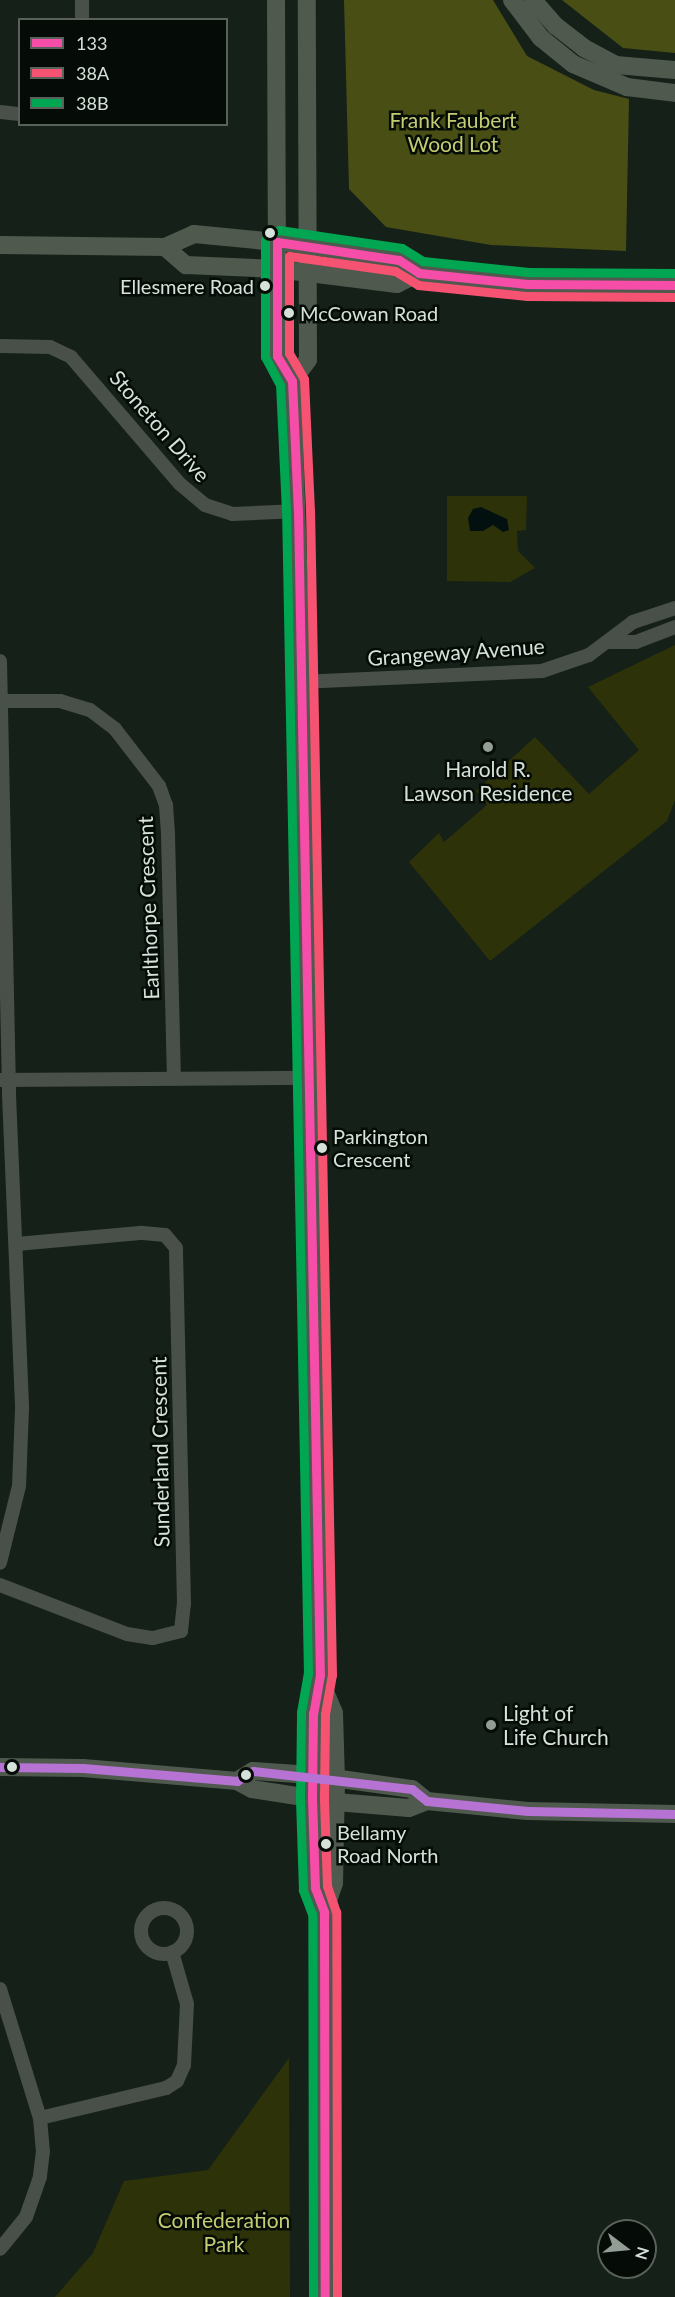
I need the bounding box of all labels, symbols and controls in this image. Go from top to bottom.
legend [18,18,228,126]
text: 133 [76,32,107,54]
text: 38A [76,62,109,84]
text: 38B [76,92,109,114]
park label: Frank Faubert Wood Lot [389,107,517,157]
unlabelled marker [264,227,276,239]
place label: Ellesmere Road [120,274,254,298]
marker: Ellesmere Road [259,280,271,292]
place label: McCowan Road [300,301,438,325]
marker: McCowan Road [283,307,295,319]
street label: Stoneton Drive [105,365,215,487]
street label: Grangeway Avenue [366,633,546,671]
marker: Harold R. Lawson Residence [481,740,495,754]
place label: Harold R. Lawson Residence [404,756,572,806]
street label: Earlthorpe Crescent [132,816,164,1000]
place label: Parkington Crescent [333,1124,428,1171]
marker: Parkington Crescent [316,1142,328,1154]
street label: Sunderland Crescent [146,1356,174,1548]
place label: Light of Life Church [503,1700,609,1750]
marker: Light of Life Church [484,1718,498,1732]
unlabelled marker [6,1761,18,1773]
unlabelled marker [240,1769,252,1781]
place label: Bellamy Road North [337,1820,438,1867]
marker: Bellamy Road North [320,1838,332,1850]
park label: Confederation Park [158,2207,290,2257]
north arrow [597,2219,657,2279]
text: N [632,2245,654,2262]

